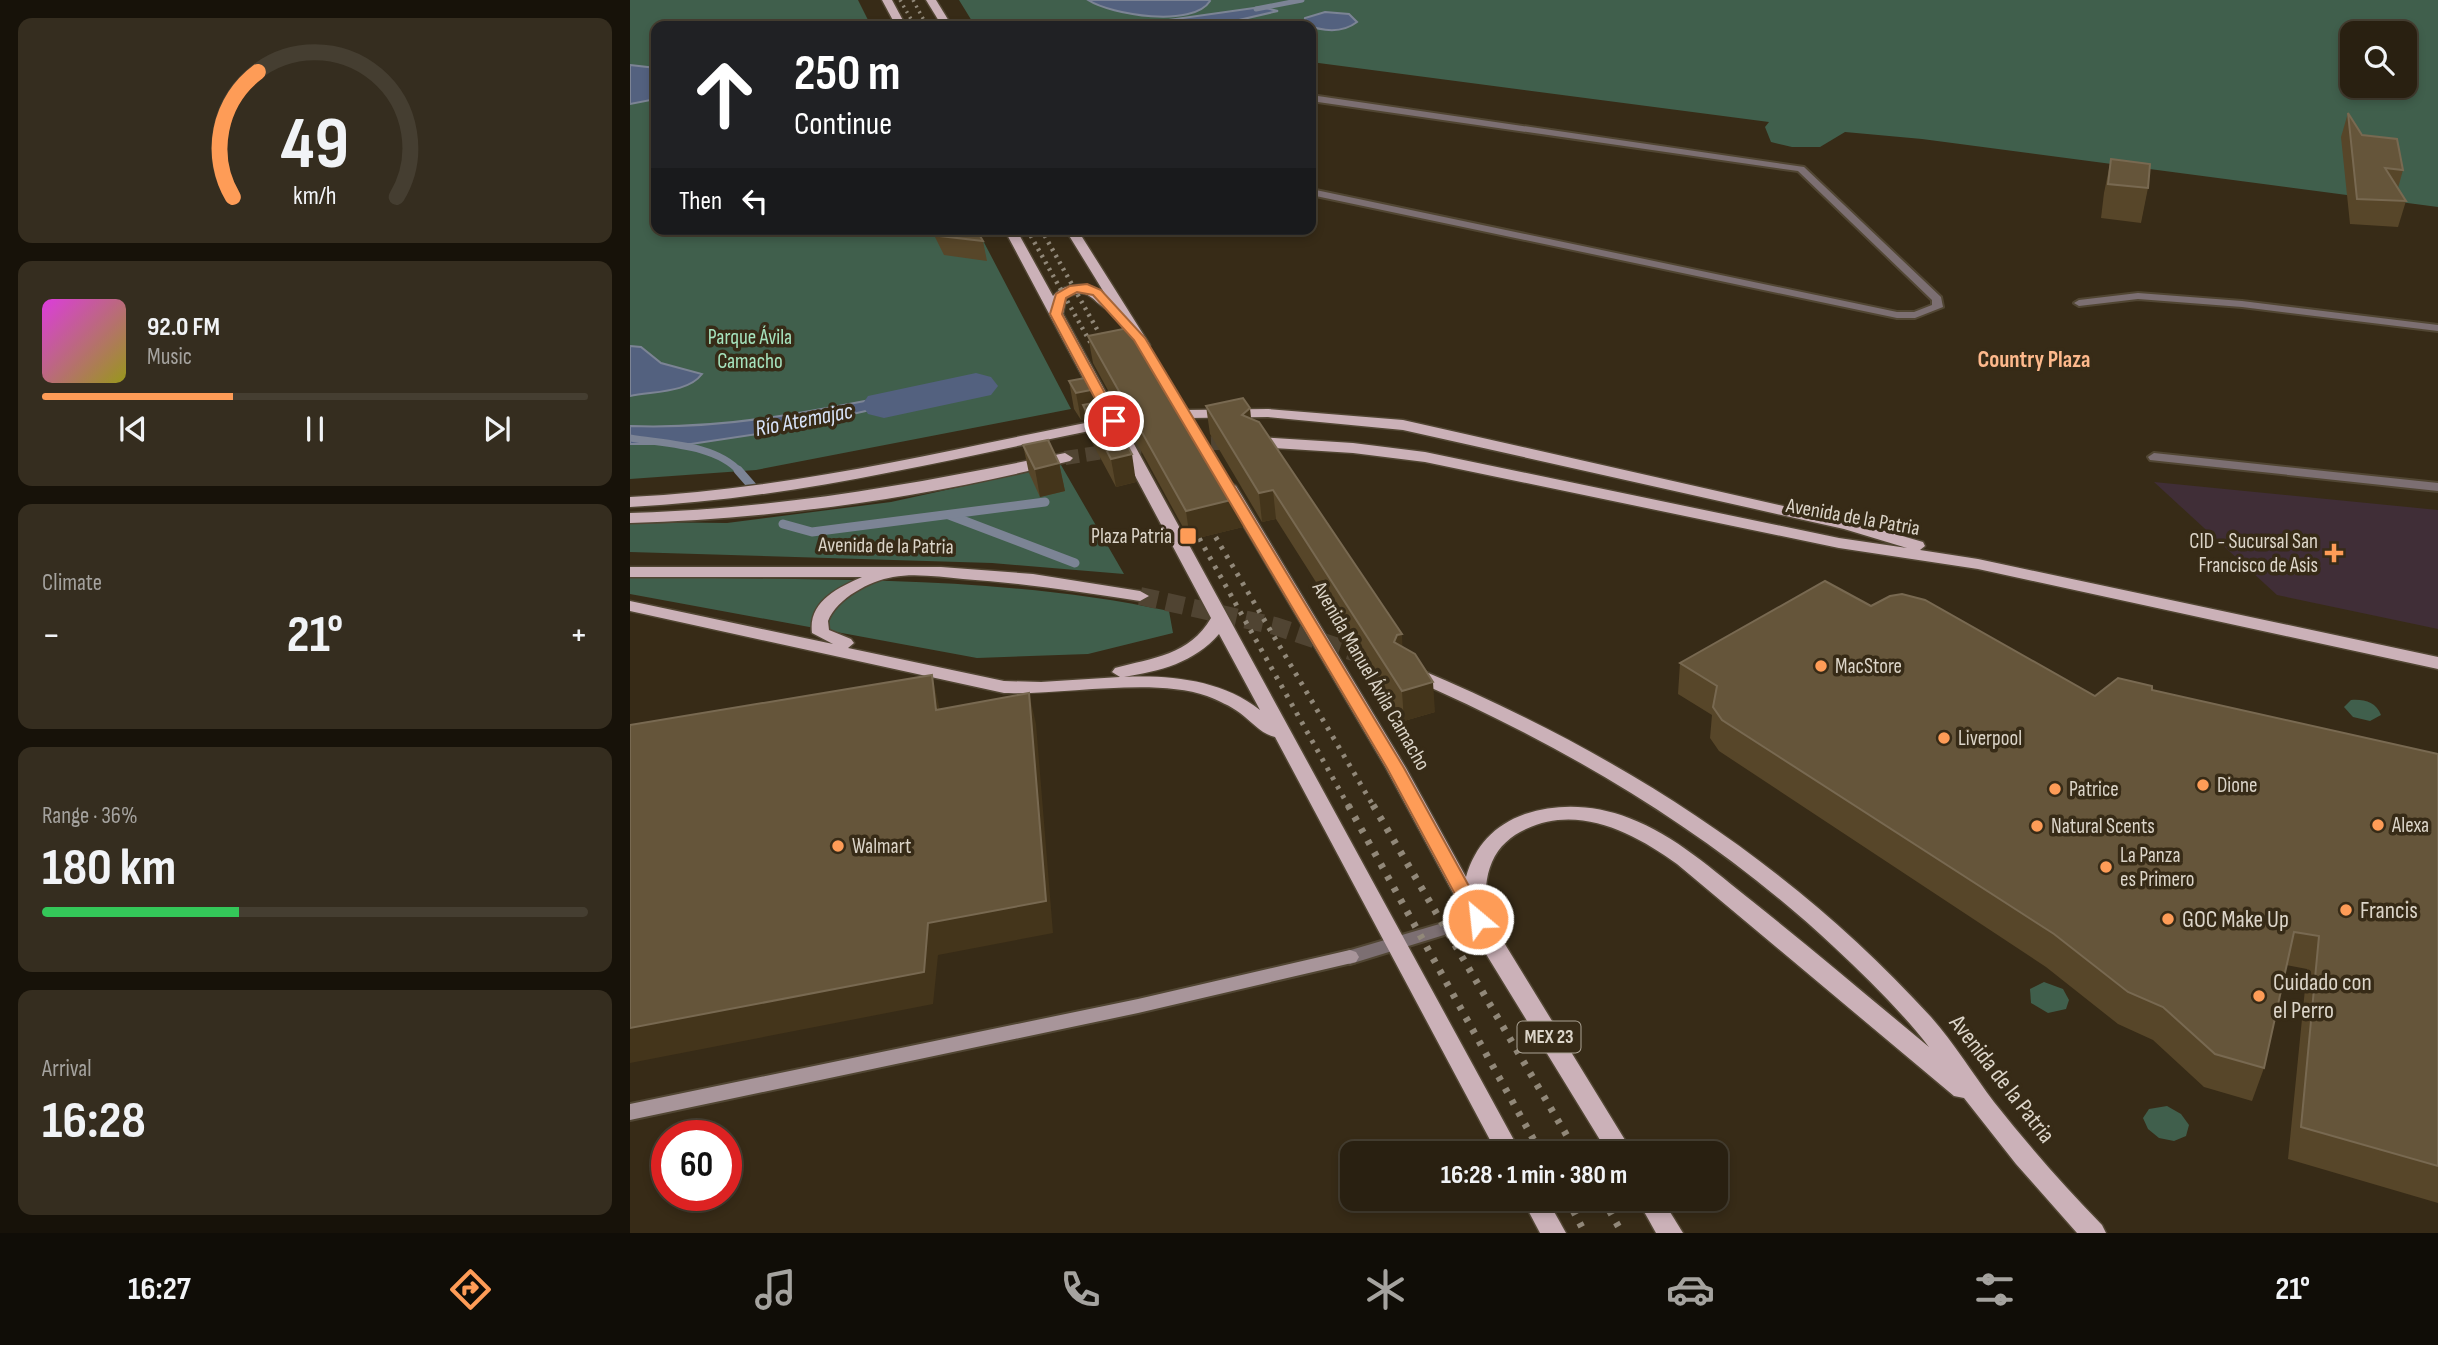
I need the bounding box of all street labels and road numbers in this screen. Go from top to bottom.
street label: Avenida de la Patria [1783,493,1922,541]
street label: Avenida de la Patria [817,532,954,560]
street label: Avenida Manuel Ávila Camacho [1306,576,1435,775]
street label: Avenida de la Patria [1942,1008,2061,1149]
road number: MEX 23 [1518,1021,1580,1052]

